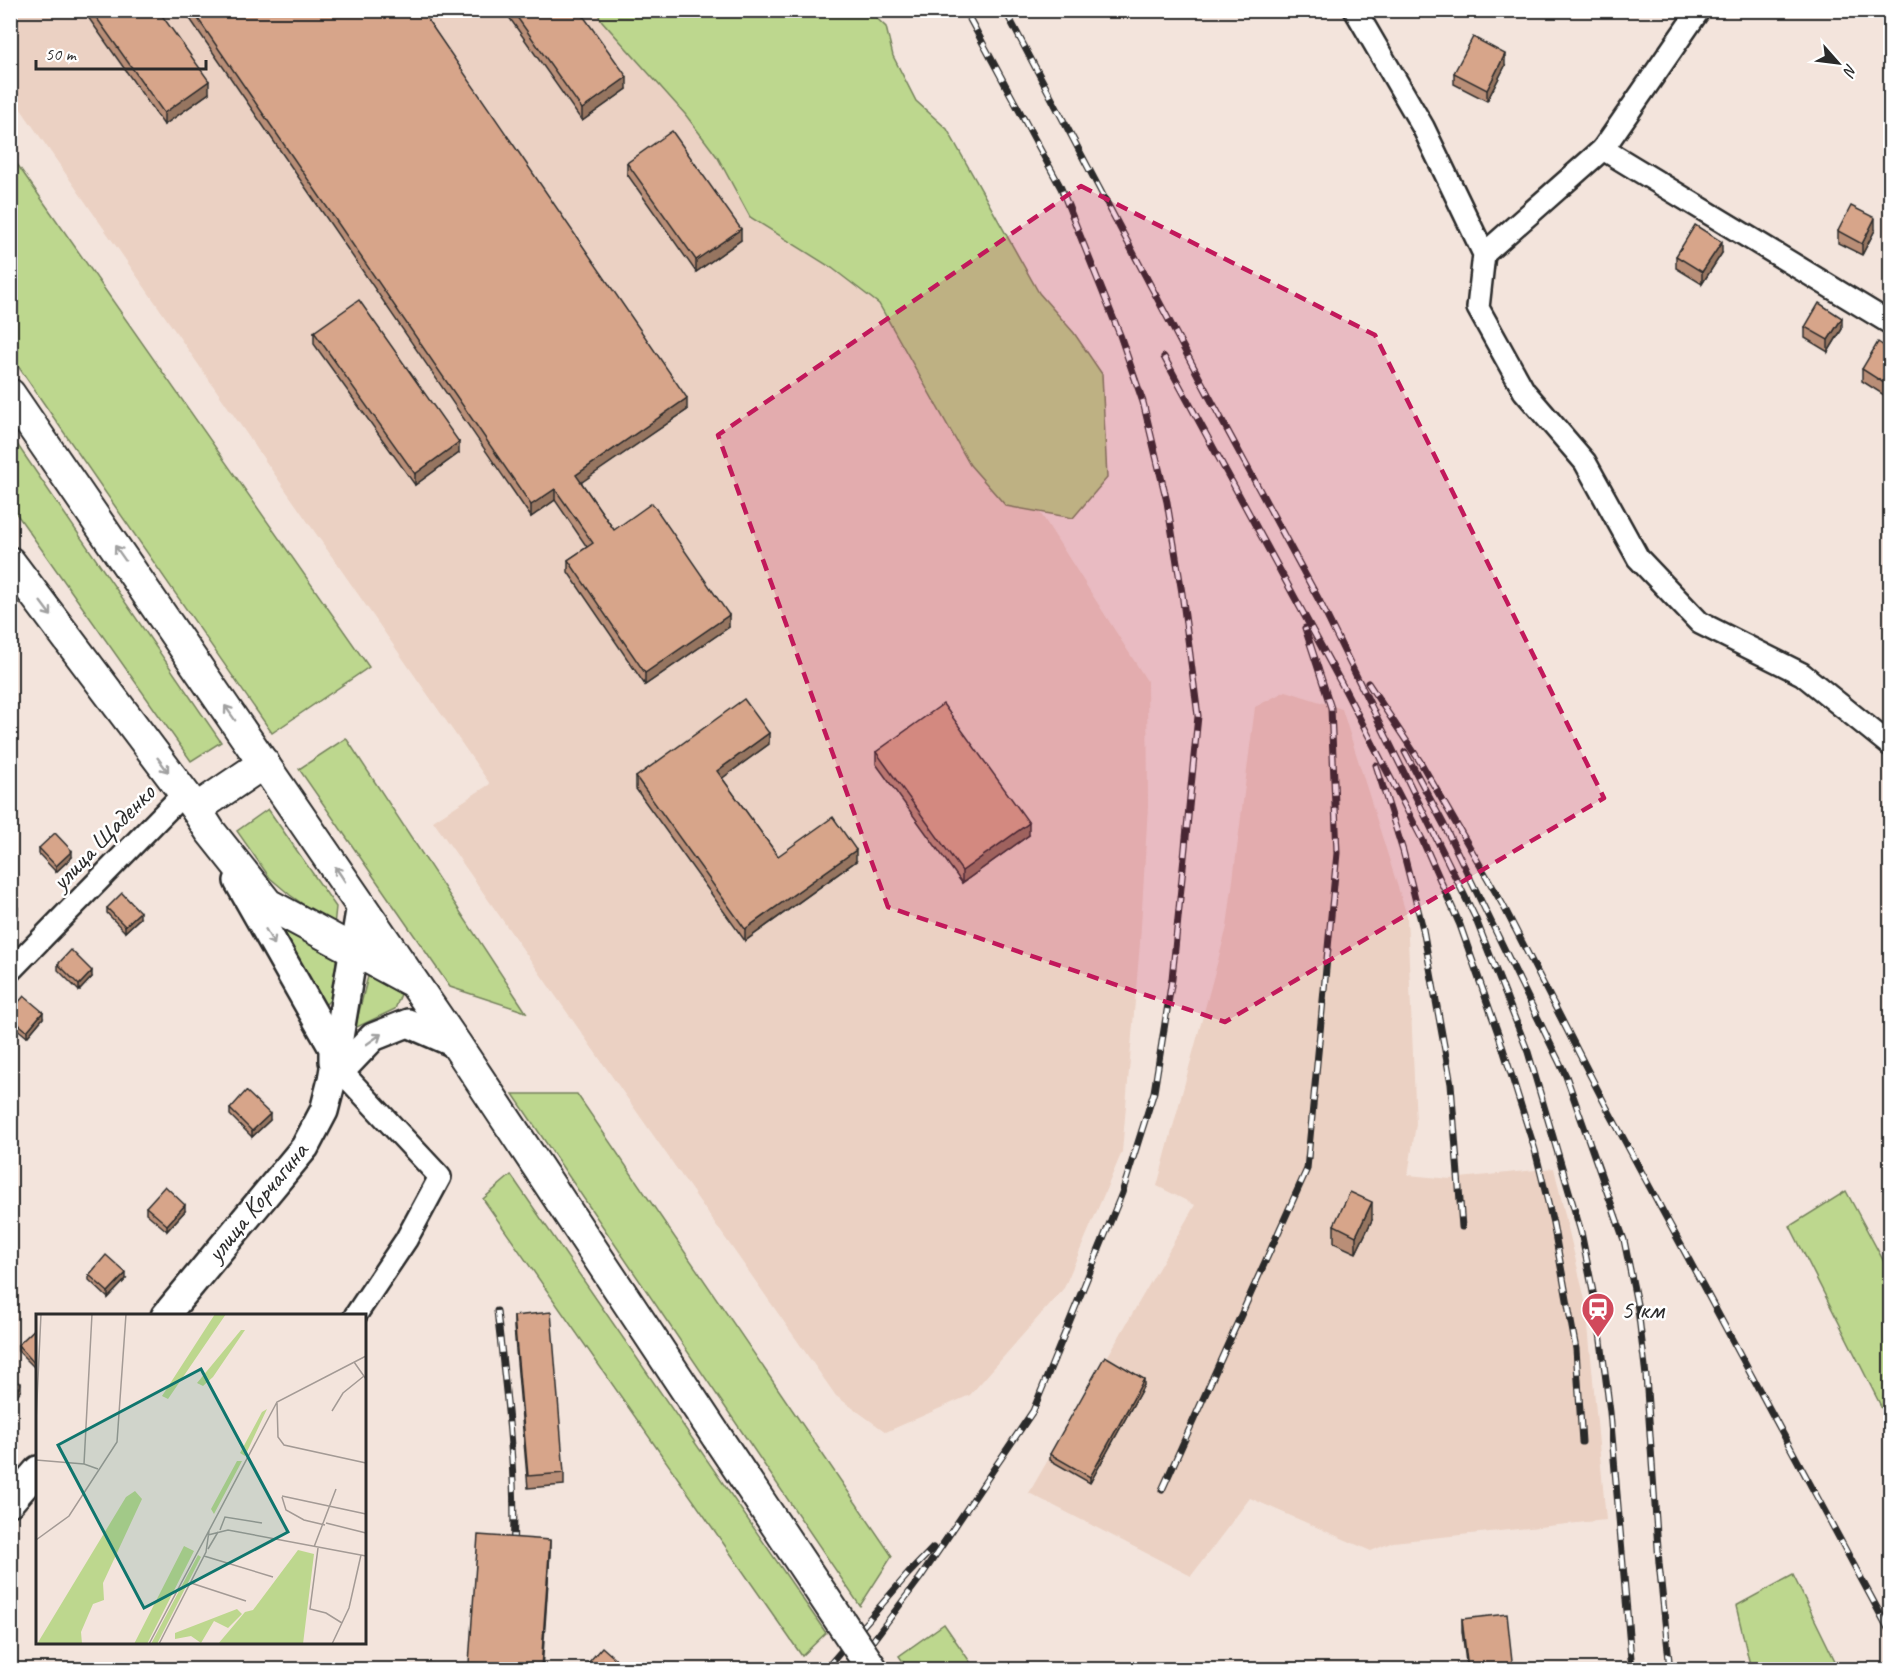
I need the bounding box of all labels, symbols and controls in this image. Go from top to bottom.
scale bar [36,33,206,71]
north arrow [1808,33,1868,93]
text: 50 m [45,43,78,65]
text: N [1838,61,1862,81]
one-way arrow [114,545,126,561]
one-way arrow [39,601,52,617]
one-way arrow [224,706,236,722]
one-way arrow [157,756,169,772]
street label: улица Щаденко [43,775,163,899]
one-way arrow [334,867,346,883]
one-way arrow [265,927,276,945]
one-way arrow [365,1033,381,1045]
street label: улица Корчагина [197,1134,316,1270]
station icon: 5 км [1580,1291,1616,1338]
place label: 5 км [1621,1293,1666,1326]
inset map [36,1314,366,1644]

